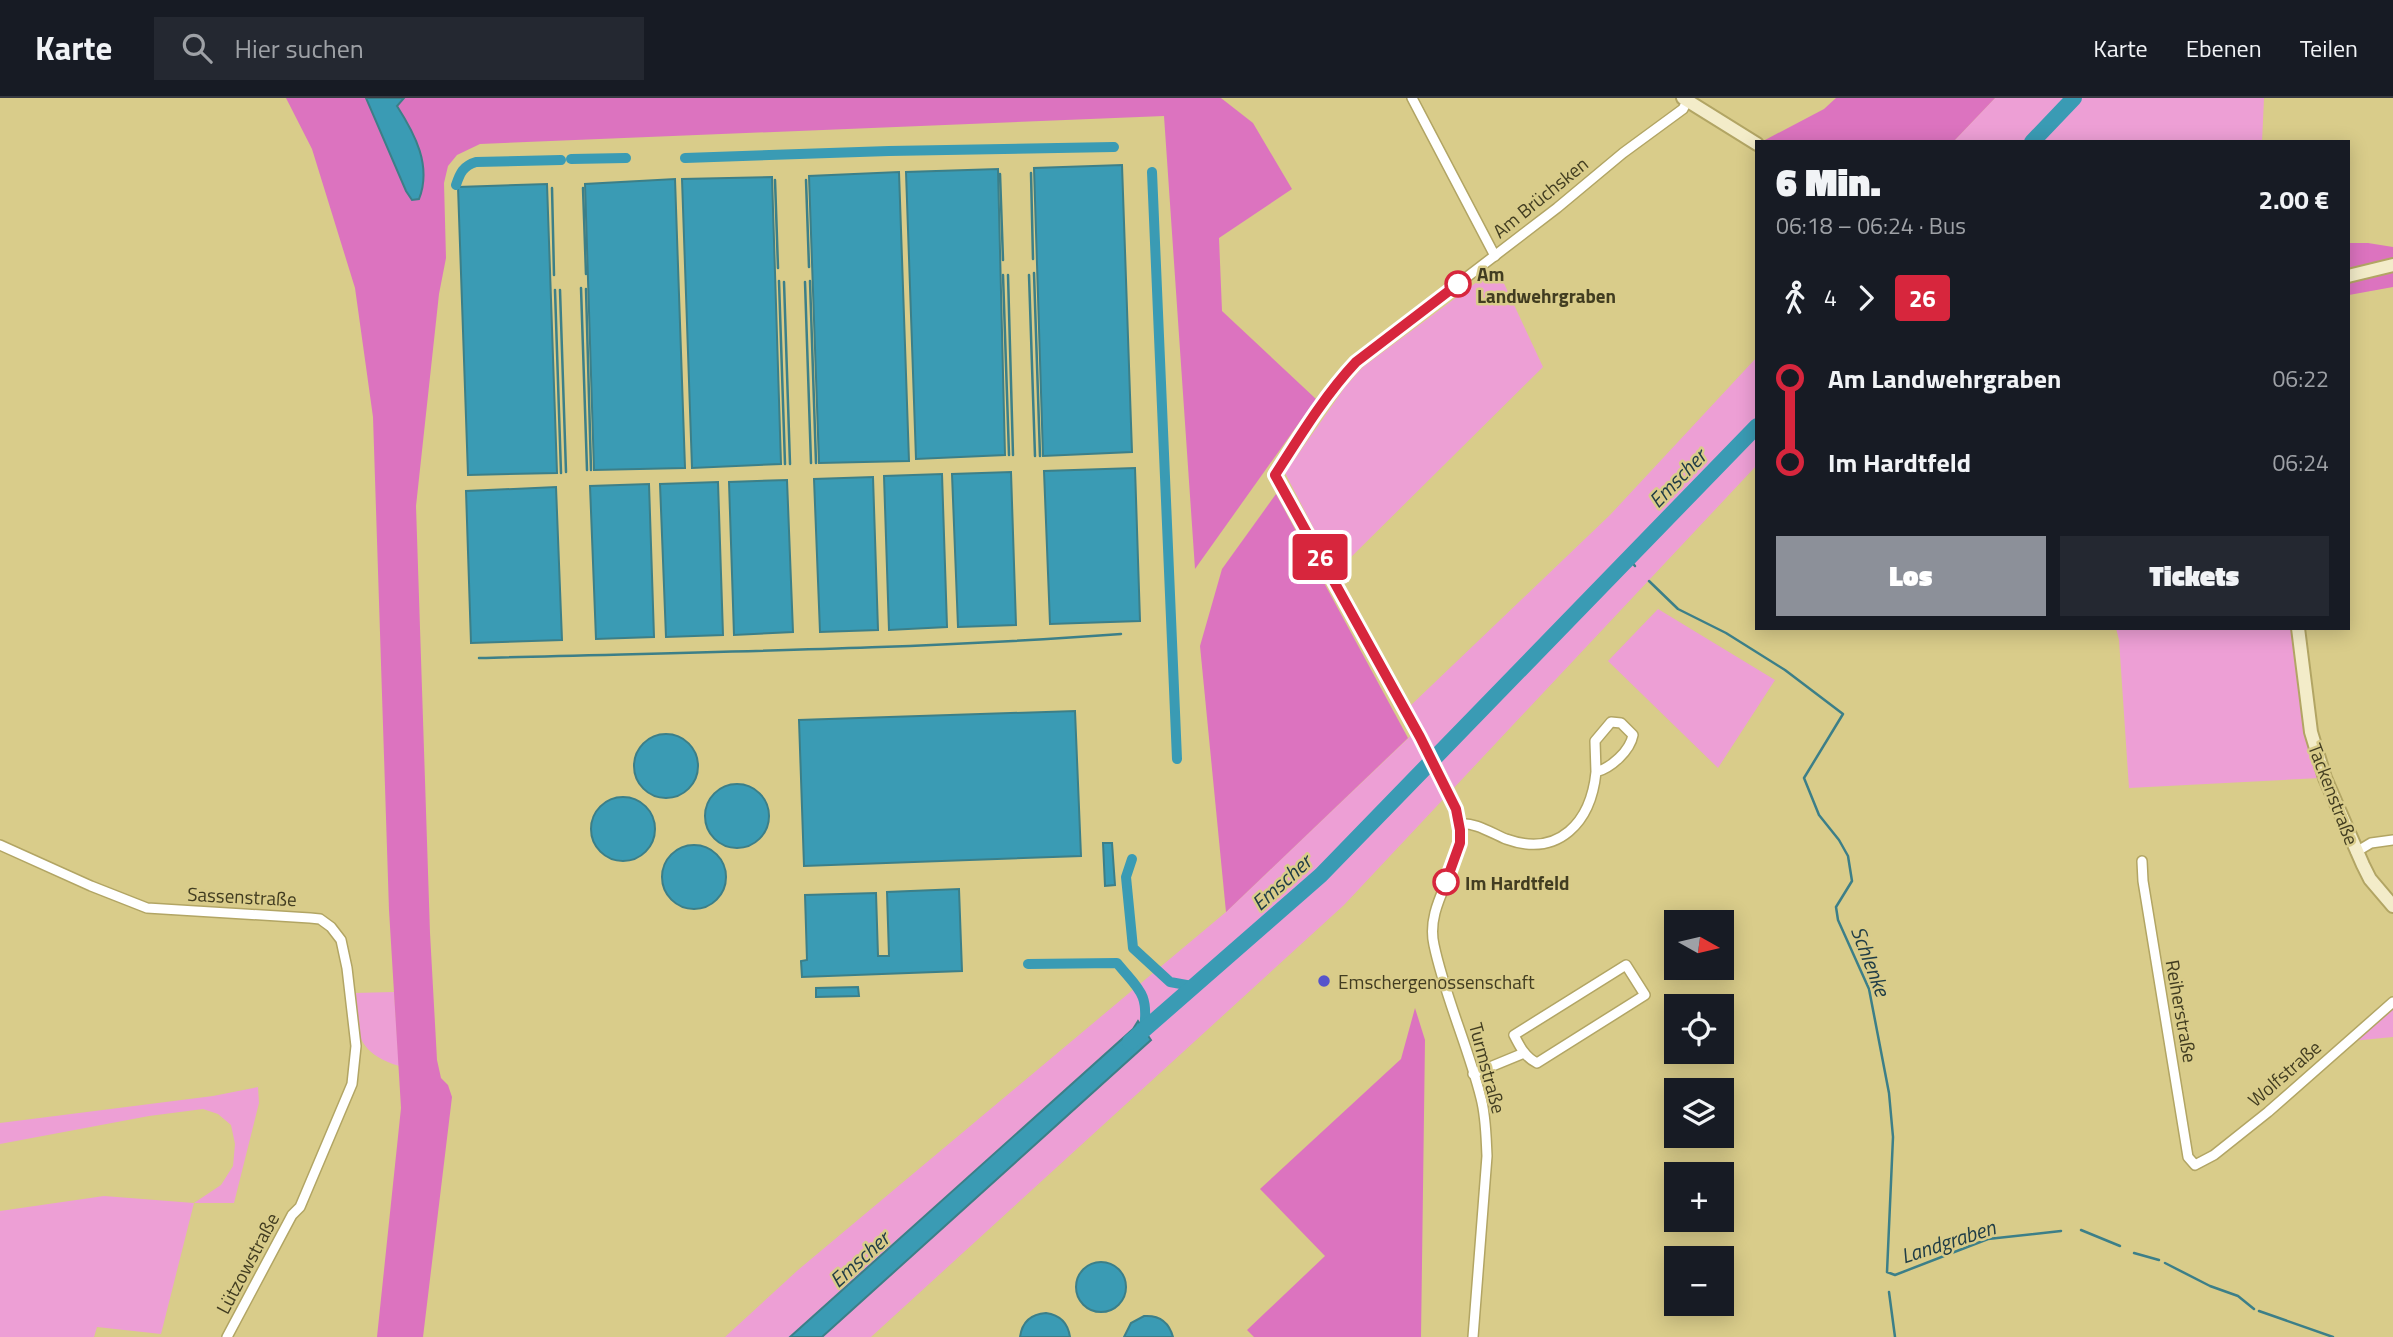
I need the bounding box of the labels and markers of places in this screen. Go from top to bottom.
place label: Am Landwehrgraben [1477,259,1616,310]
marker: Am Landwehrgraben [1445,271,1471,297]
place label: Im Hardtfeld [1465,868,1570,897]
marker: Im Hardtfeld [1433,869,1459,895]
place label: Emschergenossenschaft [1338,967,1535,996]
marker: Emschergenossenschaft [1316,973,1332,989]

